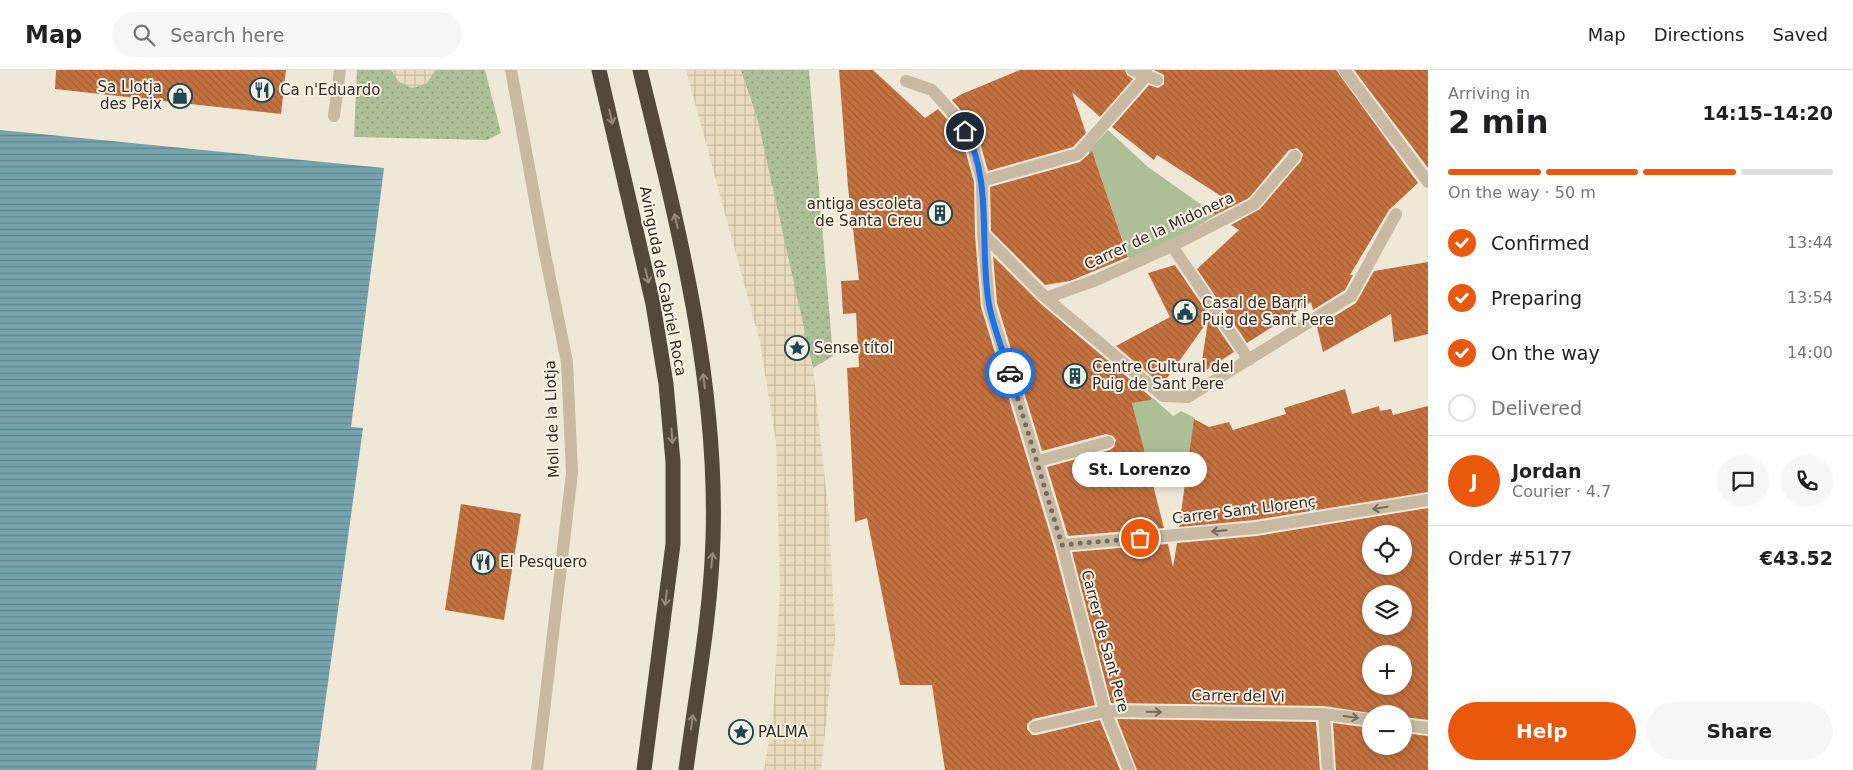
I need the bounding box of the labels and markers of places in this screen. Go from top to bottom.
restaurant icon: Ca n'Eduardo [249,77,275,103]
place label: Sa Llotja des Peix [98,78,162,113]
place label: Ca n'Eduardo [280,81,380,99]
shop icon: Sa Llotja des Peix [167,83,193,109]
pin [944,110,986,152]
place label: antiga escoleta de Santa Creu [807,195,922,230]
building icon: antiga escoleta de Santa Creu [927,200,953,226]
place label: Casal de Barri Puig de Sant Pere [1202,294,1334,329]
public building icon: Casal de Barri Puig de Sant Pere [1172,299,1198,325]
place icon: Sense títol [784,335,810,361]
place label: Sense títol [814,339,893,357]
place label: Centre Cultural del Puig de Sant Pere [1092,358,1234,393]
building icon: Centre Cultural del Puig de Sant Pere [1062,363,1088,389]
callout: St. Lorenzo [1072,453,1208,488]
pin [1119,517,1161,559]
restaurant icon: El Pesquero [470,549,496,575]
place label: El Pesquero [500,553,587,571]
place icon: PALMA [728,719,754,745]
place label: PALMA [758,723,809,741]

